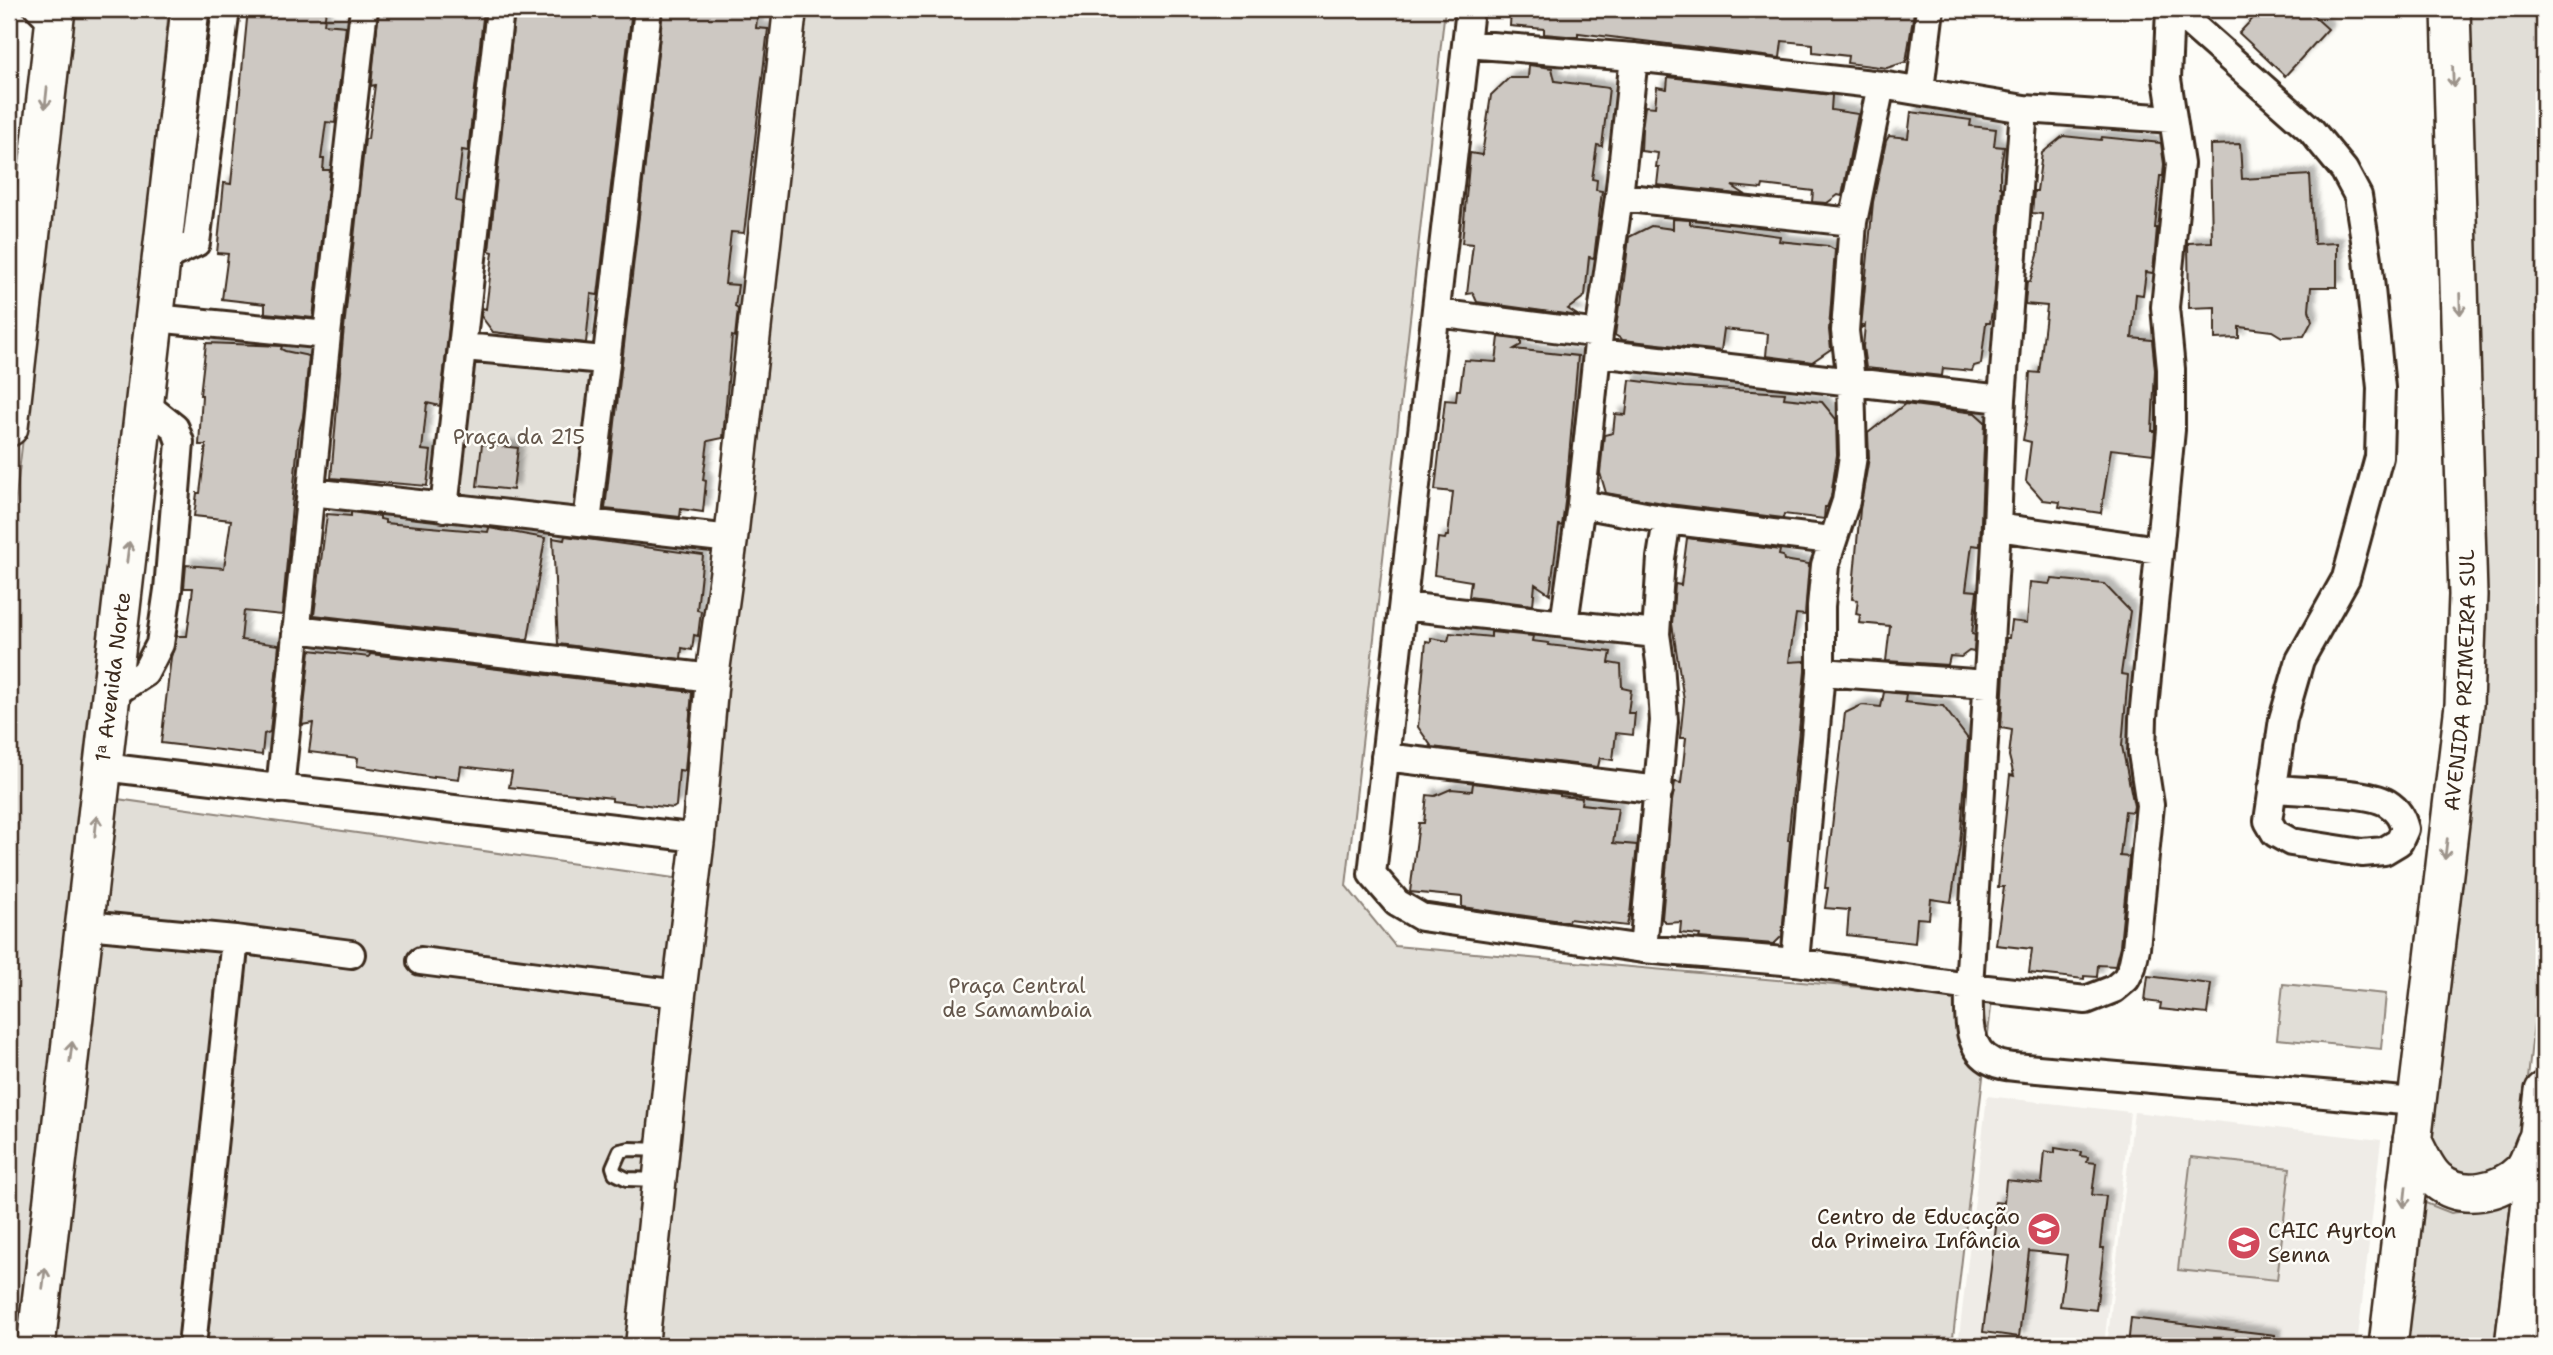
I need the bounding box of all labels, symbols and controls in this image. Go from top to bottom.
one-way arrow [2446,65,2460,88]
one-way arrow [39,87,52,109]
one-way arrow [2453,293,2466,316]
park label: Praça da 215 [453,423,585,451]
one-way arrow [121,541,134,564]
street label: AVENIDA PRIMEIRA SUL [2438,549,2482,813]
street label: 1ᵃ Avenida Norte [89,590,137,764]
one-way arrow [90,816,103,838]
one-way arrow [2440,837,2453,860]
park label: Praça Central de Samambaia [942,972,1092,1024]
one-way arrow [64,1042,77,1064]
one-way arrow [2399,1185,2412,1207]
place label: Centro de Educação da Primeira Infância [1811,1203,2020,1255]
school or university icon: Centro de Educação da Primeira Infância [2025,1210,2063,1248]
place label: CAIC Ayrton Senna [2268,1217,2396,1269]
school or university icon: CAIC Ayrton Senna [2225,1224,2263,1262]
one-way arrow [38,1268,51,1290]

